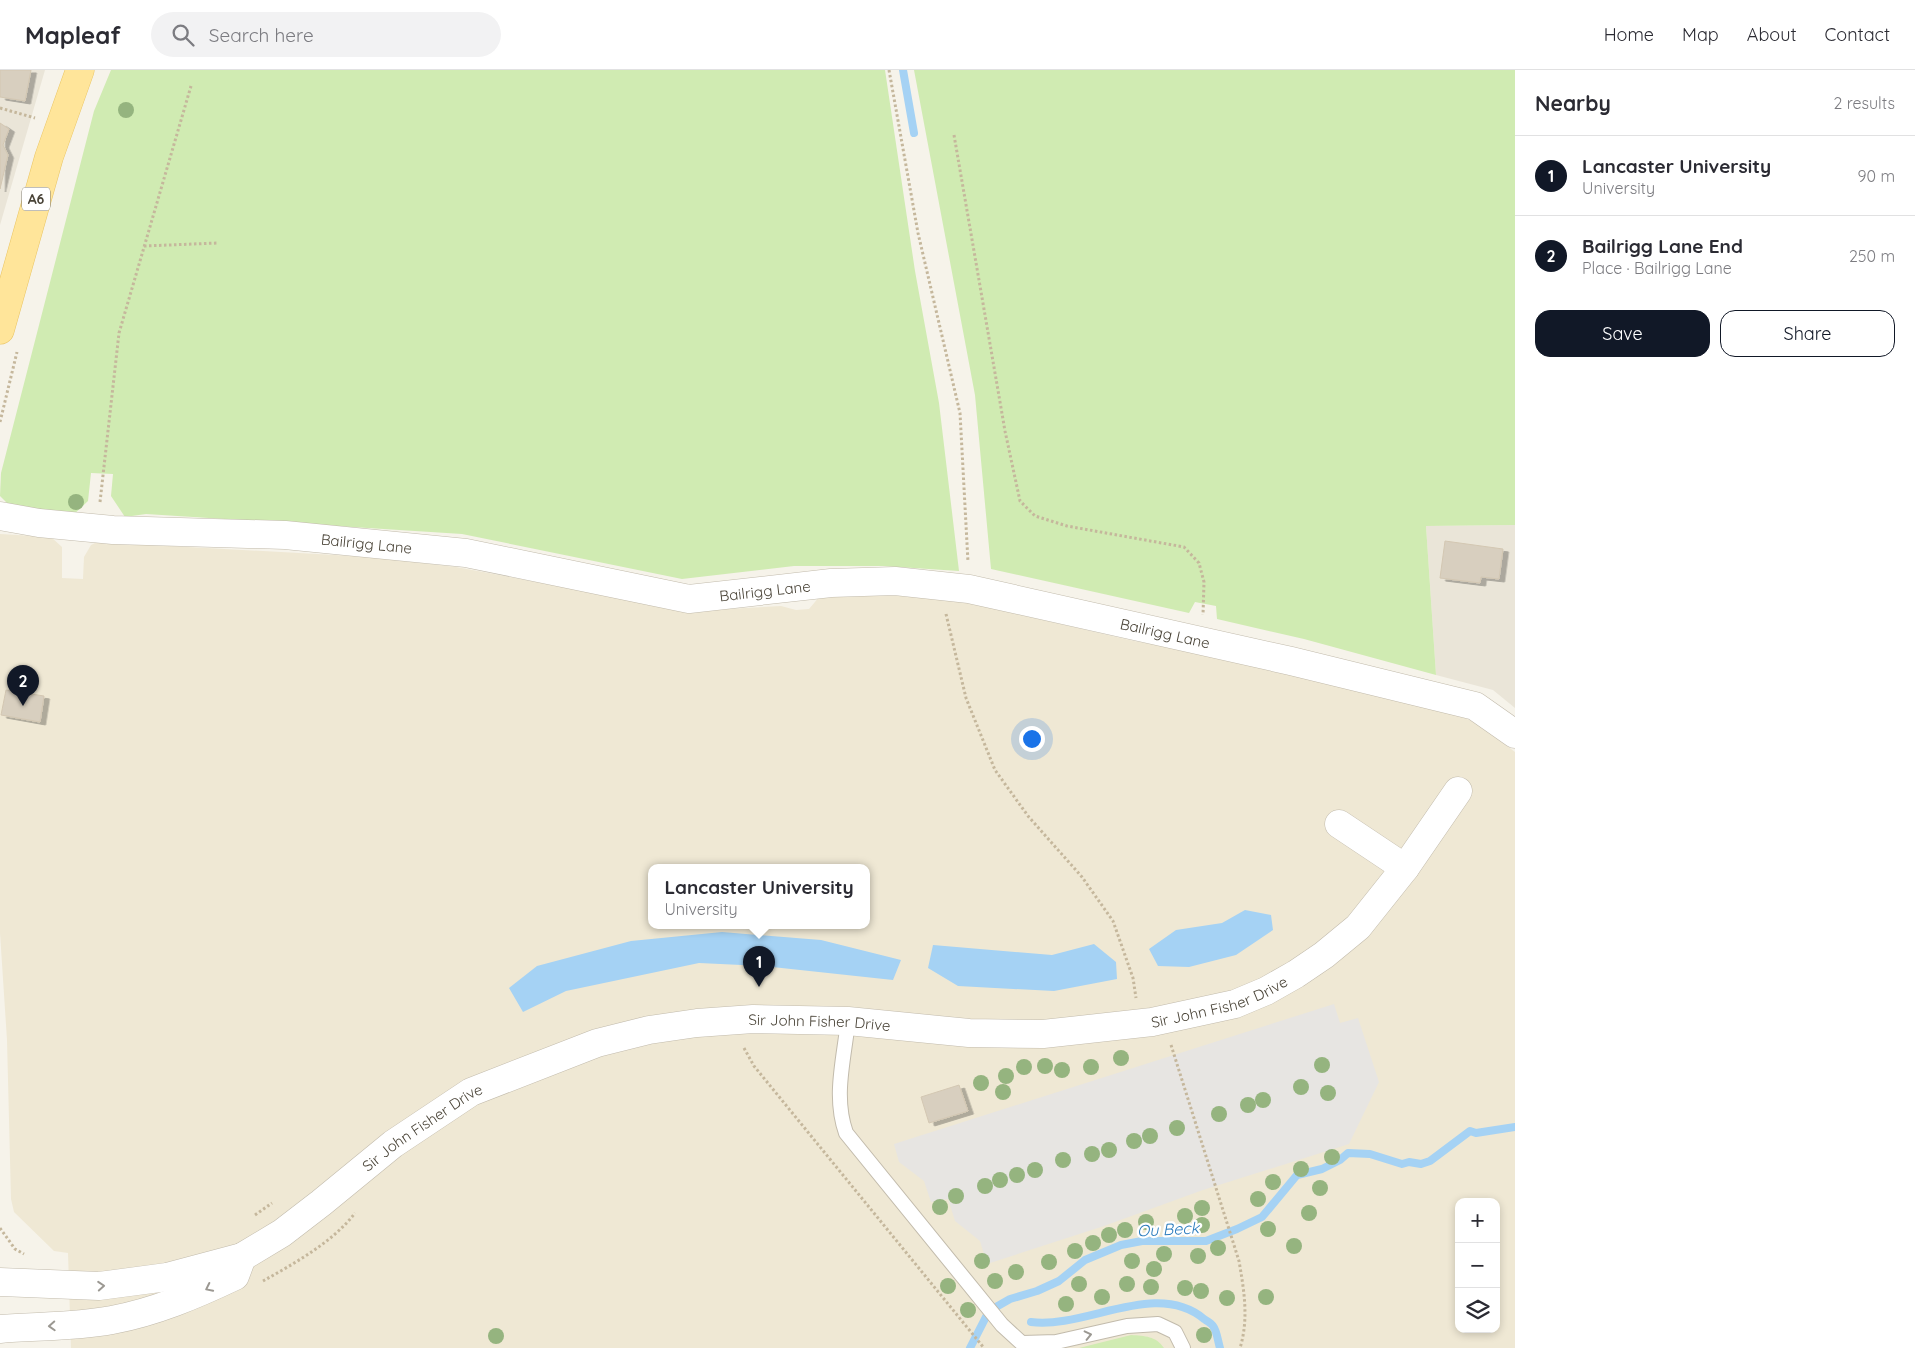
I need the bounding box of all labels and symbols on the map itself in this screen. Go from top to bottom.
road number: A6 [22,188,50,210]
street label: Bailrigg Lane [320,529,413,557]
street label: Bailrigg Lane [718,576,811,605]
street label: Bailrigg Lane [1118,614,1212,652]
pin: 2 [7,665,39,706]
your location [1019,726,1045,752]
pin: 1 [743,946,775,987]
street label: Sir John Fisher Drive [1149,971,1291,1031]
street label: Sir John Fisher Drive [748,1009,891,1035]
street label: Sir John Fisher Drive [358,1079,485,1175]
water label: Ou Beck [1137,1217,1201,1241]
one-way arrow [97,1280,105,1291]
one-way arrow [205,1282,214,1292]
one-way arrow [48,1320,56,1331]
one-way arrow [1084,1330,1093,1341]

